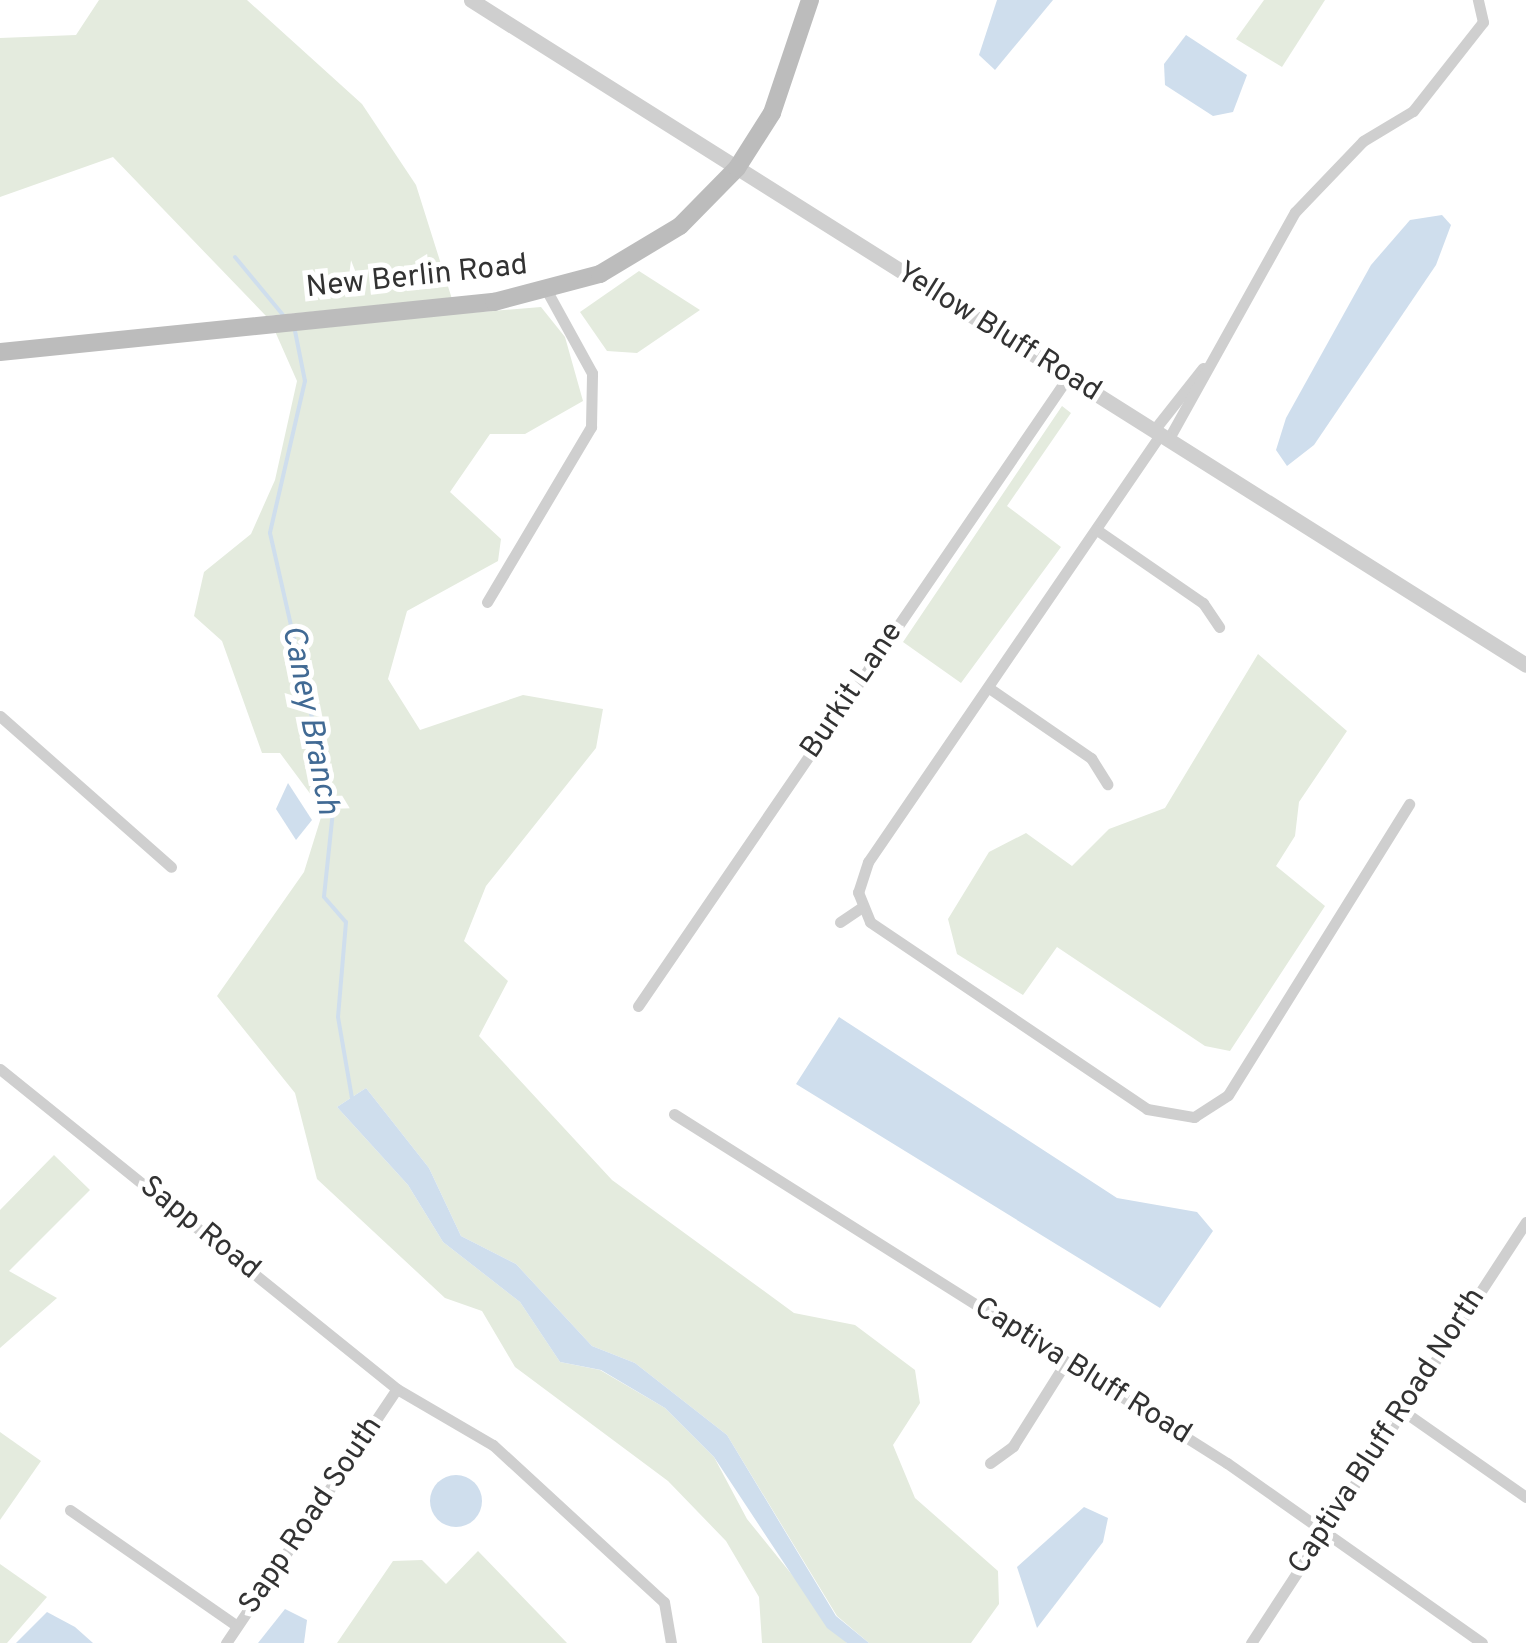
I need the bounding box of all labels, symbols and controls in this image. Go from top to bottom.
street label: New Berlin Road [305,248,529,308]
street label: Yellow Bluff Road [889,256,1107,410]
street label: Burkit Lane [794,616,912,766]
water label: Caney Branch [272,622,346,818]
street label: Sapp Road [132,1170,266,1288]
street label: Captiva Bluff Road North [1282,1282,1494,1582]
street label: Captiva Bluff Road [967,1291,1197,1453]
street label: Sapp Road South [233,1411,391,1621]

